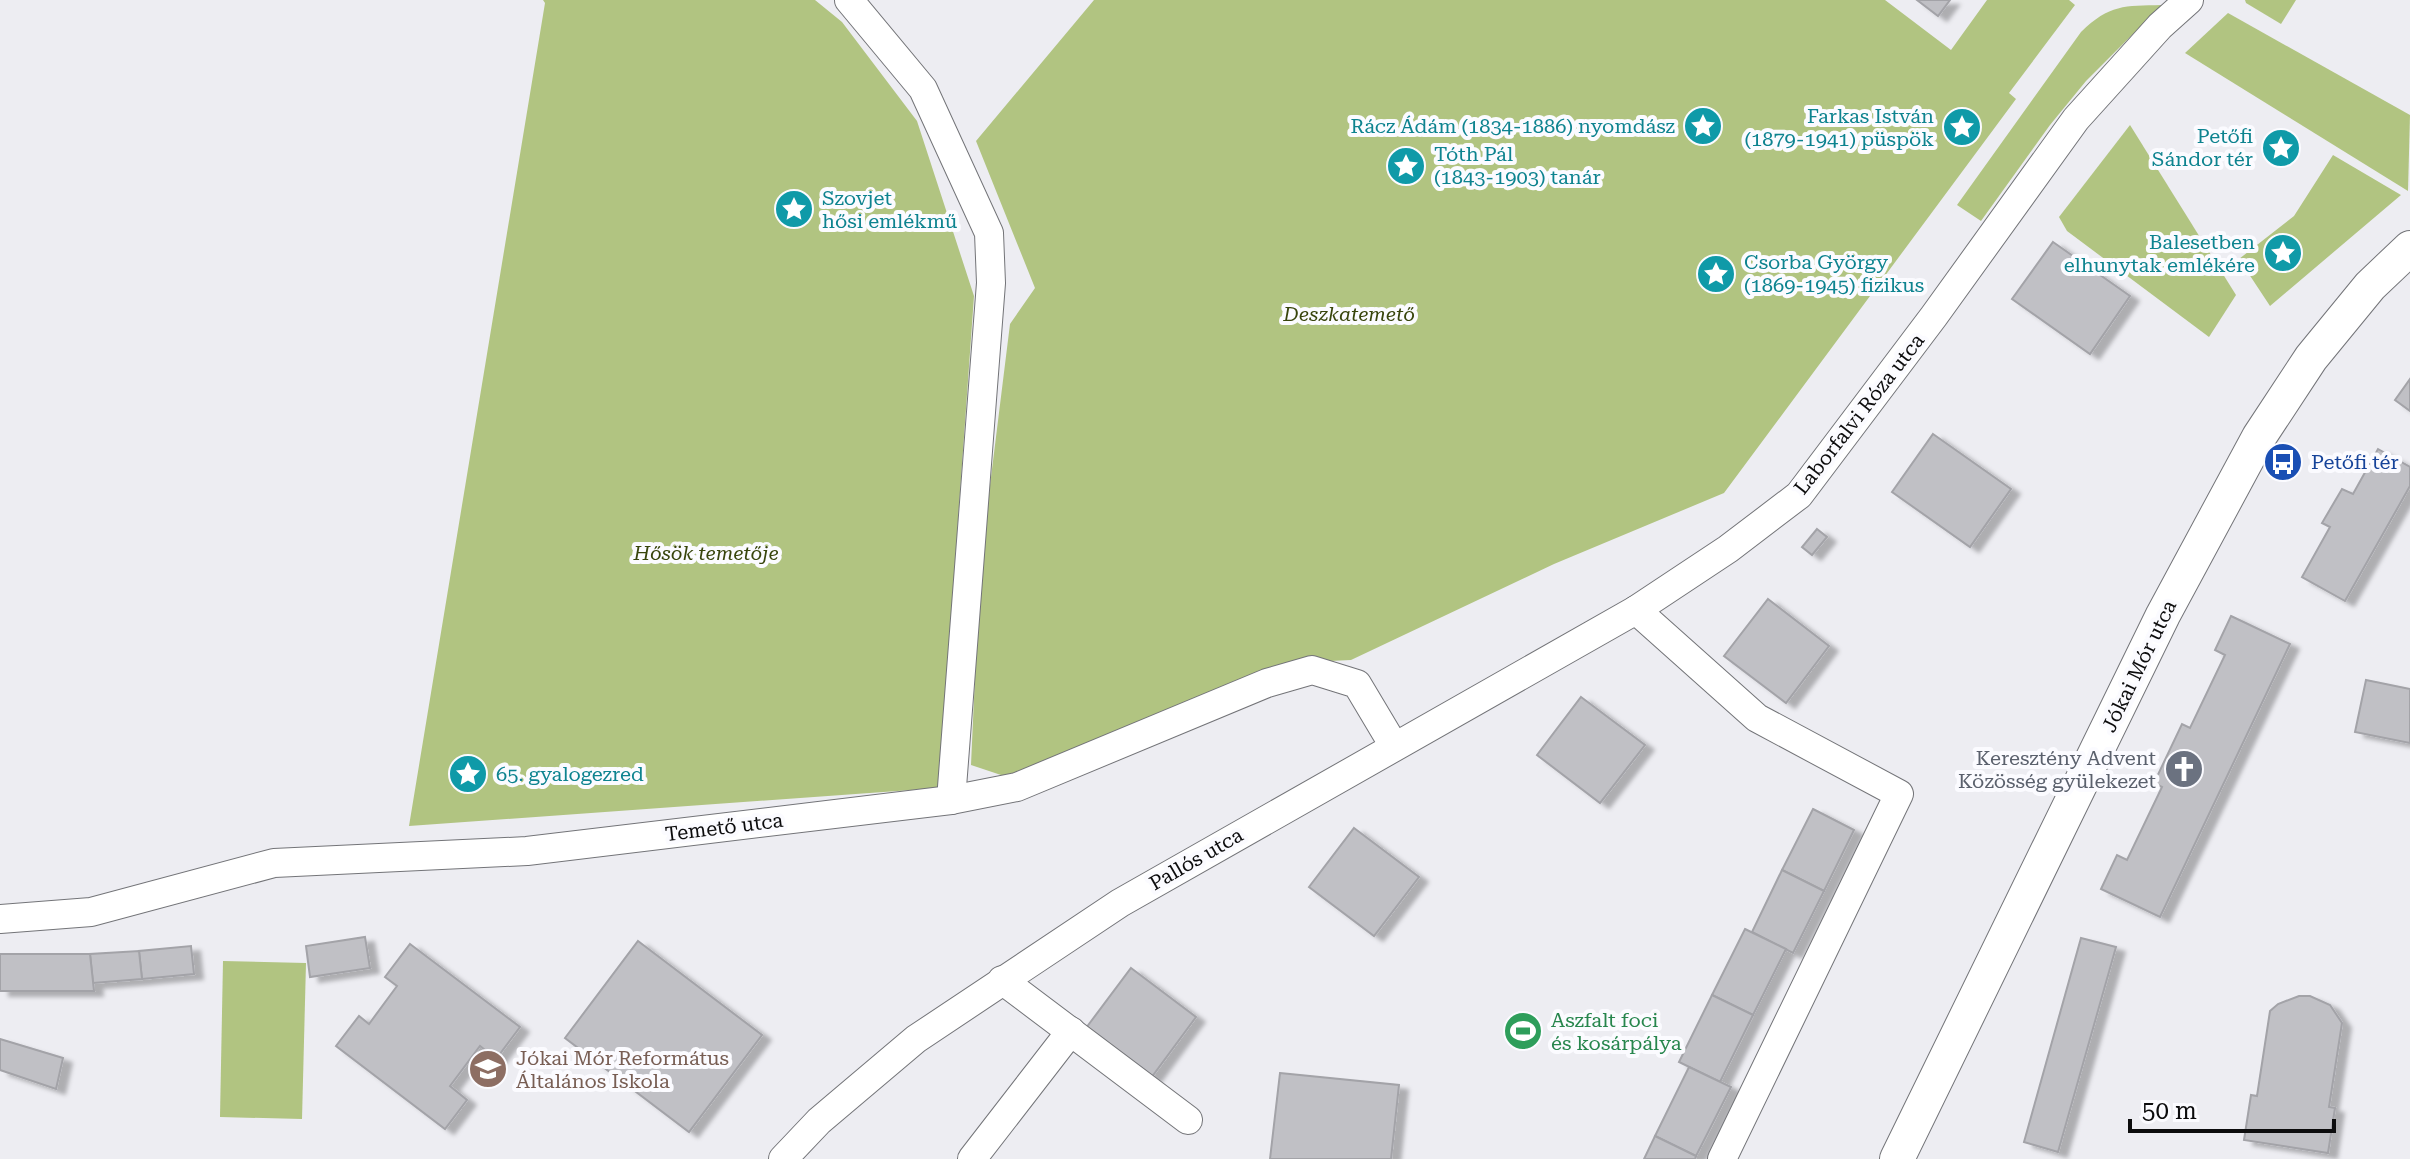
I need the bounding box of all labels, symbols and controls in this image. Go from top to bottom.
place label: Farkas István (1879-1941) püspök [1744,104,1934,151]
place icon: Rácz Ádám (1834-1886) nyomdász [1682,105,1724,147]
place icon: Farkas István (1879-1941) püspök [1941,106,1983,148]
place label: Rácz Ádám (1834-1886) nyomdász [1351,114,1675,138]
place label: Petőfi Sándor tér [2152,124,2253,171]
place icon: Petőfi Sándor tér [2260,127,2302,169]
place label: Tóth Pál (1843-1903) tanár [1434,142,1601,189]
place icon: Tóth Pál (1843-1903) tanár [1385,145,1427,187]
place label: Szovjet hősi emlékmű [822,186,958,233]
place icon: Szovjet hősi emlékmű [773,188,815,230]
place label: Balesetben elhunytak emlékére [2064,230,2255,277]
place icon: Balesetben elhunytak emlékére [2262,232,2304,274]
place label: Csorba György (1869-1945) fizikus [1744,250,1924,297]
place icon: Csorba György (1869-1945) fizikus [1695,253,1737,295]
park label: Deszkatemető [1282,302,1415,326]
street label: Laborfalvi Róza utca [1789,329,1929,499]
bus stop icon: Petőfi tér [2262,441,2304,483]
place label: Petőfi tér [2311,450,2399,474]
park label: Hősök temetője [632,541,779,565]
street label: Jókai Mór utca [2097,596,2181,736]
place label: Keresztény Advent Közösség gyülekezet [1958,746,2157,793]
church icon: Keresztény Advent Közösség gyülekezet [2163,748,2205,790]
place icon: 65. gyalogezred [447,753,489,795]
place label: 65. gyalogezred [496,762,644,786]
street label: Temető utca [664,808,784,846]
street label: Pallós utca [1145,822,1247,895]
place label: Aszfalt foci és kosárpálya [1551,1008,1682,1055]
sports icon: Aszfalt foci és kosárpálya [1502,1010,1544,1052]
place label: Jókai Mór Református Általános Iskola [516,1046,729,1093]
school or university icon: Jókai Mór Református Általános Iskola [467,1048,509,1090]
scale bar [2130,1083,2334,1133]
text: 50 m [2142,1097,2197,1125]

